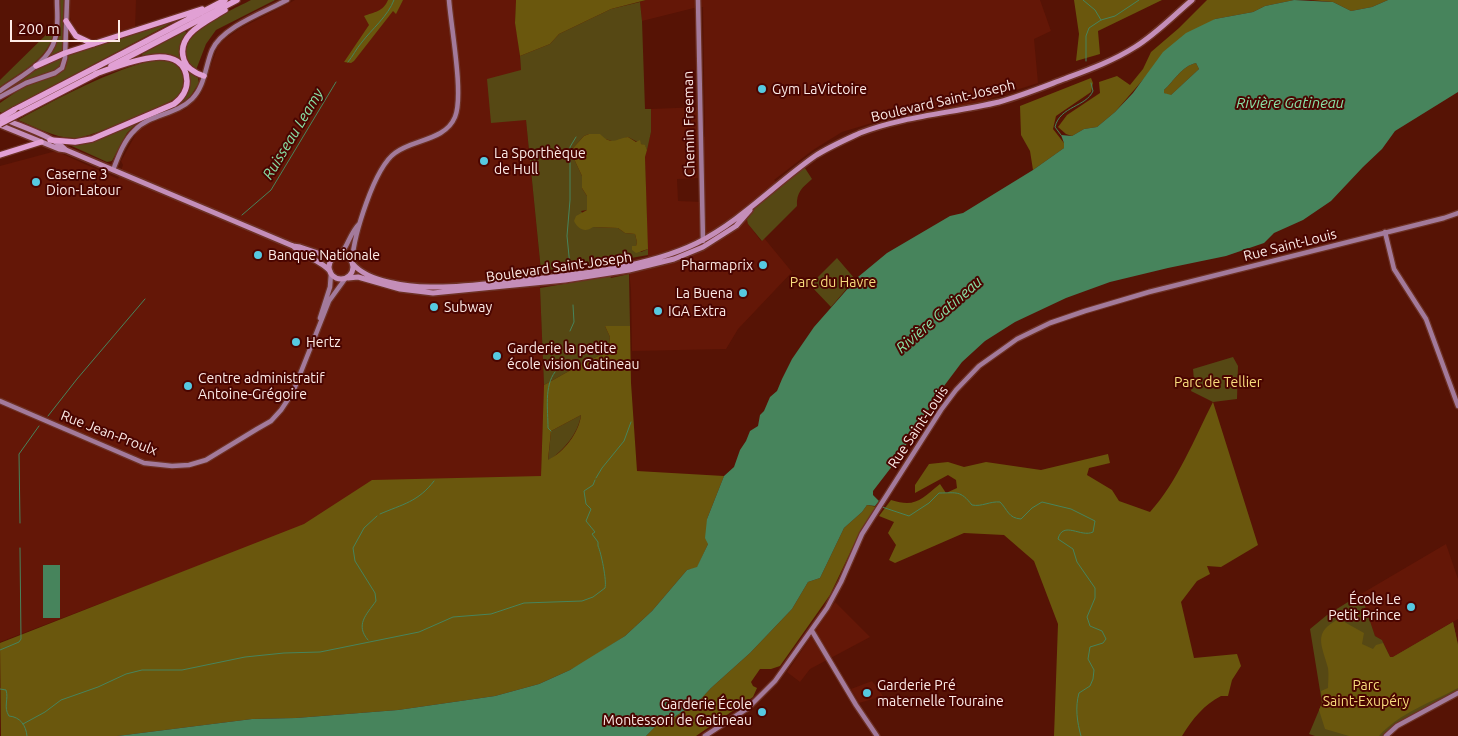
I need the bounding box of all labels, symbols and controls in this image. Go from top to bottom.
scale bar [12,10,122,42]
text: 200 m [18,20,60,37]
street label: Chemin Freeman [680,71,698,177]
street label: Boulevard Saint-Joseph [869,76,1017,126]
place label: Gym LaVictoire [772,81,867,97]
marker: Gym LaVictoire [756,83,768,95]
water label: Ruisseau Leamy [259,85,327,183]
water label: Rivière Gatineau [1236,94,1344,112]
place label: La Sporthèque de Hull [494,145,586,178]
marker: La Sporthèque de Hull [478,155,490,167]
place label: Caserne 3 Dion-Latour [46,166,121,198]
marker: Caserne 3 Dion-Latour [30,176,42,188]
street label: Rue Saint-Louis [1242,225,1338,265]
place label: Banque Nationale [268,247,380,263]
street label: Boulevard Saint-Joseph [485,248,633,286]
marker: Banque Nationale [252,249,264,261]
place label: Pharmaprix [681,257,753,273]
marker: Pharmaprix [757,259,769,271]
water label: Rivière Gatineau [892,273,986,357]
park label: Parc du Havre [790,274,876,290]
place label: La Buena [676,285,733,301]
marker: La Buena [737,287,749,299]
place label: Subway [444,299,492,315]
marker: Subway [428,301,440,313]
place label: IGA Extra [668,303,726,319]
marker: IGA Extra [652,305,664,317]
place label: Hertz [306,334,341,350]
marker: Hertz [290,336,302,348]
place label: Garderie la petite école vision Gatineau [507,340,639,372]
marker: Garderie la petite école vision Gatineau [491,350,503,362]
place label: Centre administratif Antoine-Grégoire [198,370,325,402]
park label: Parc de Tellier [1174,374,1262,390]
marker: Centre administratif Antoine-Grégoire [182,380,194,392]
street label: Rue Saint-Louis [884,383,952,471]
street label: Rue Jean-Proulx [58,407,160,459]
place label: École Le Petit Prince [1328,591,1401,624]
marker: École Le Petit Prince [1405,601,1417,613]
place label: Garderie Pré maternelle Touraine [877,677,1004,710]
park label: Parc Saint-Exupéry [1323,677,1409,710]
marker: Garderie Pré maternelle Touraine [861,687,873,699]
place label: Garderie École Montessori de Gatineau [603,696,752,729]
marker: Garderie École Montessori de Gatineau [756,706,768,718]

